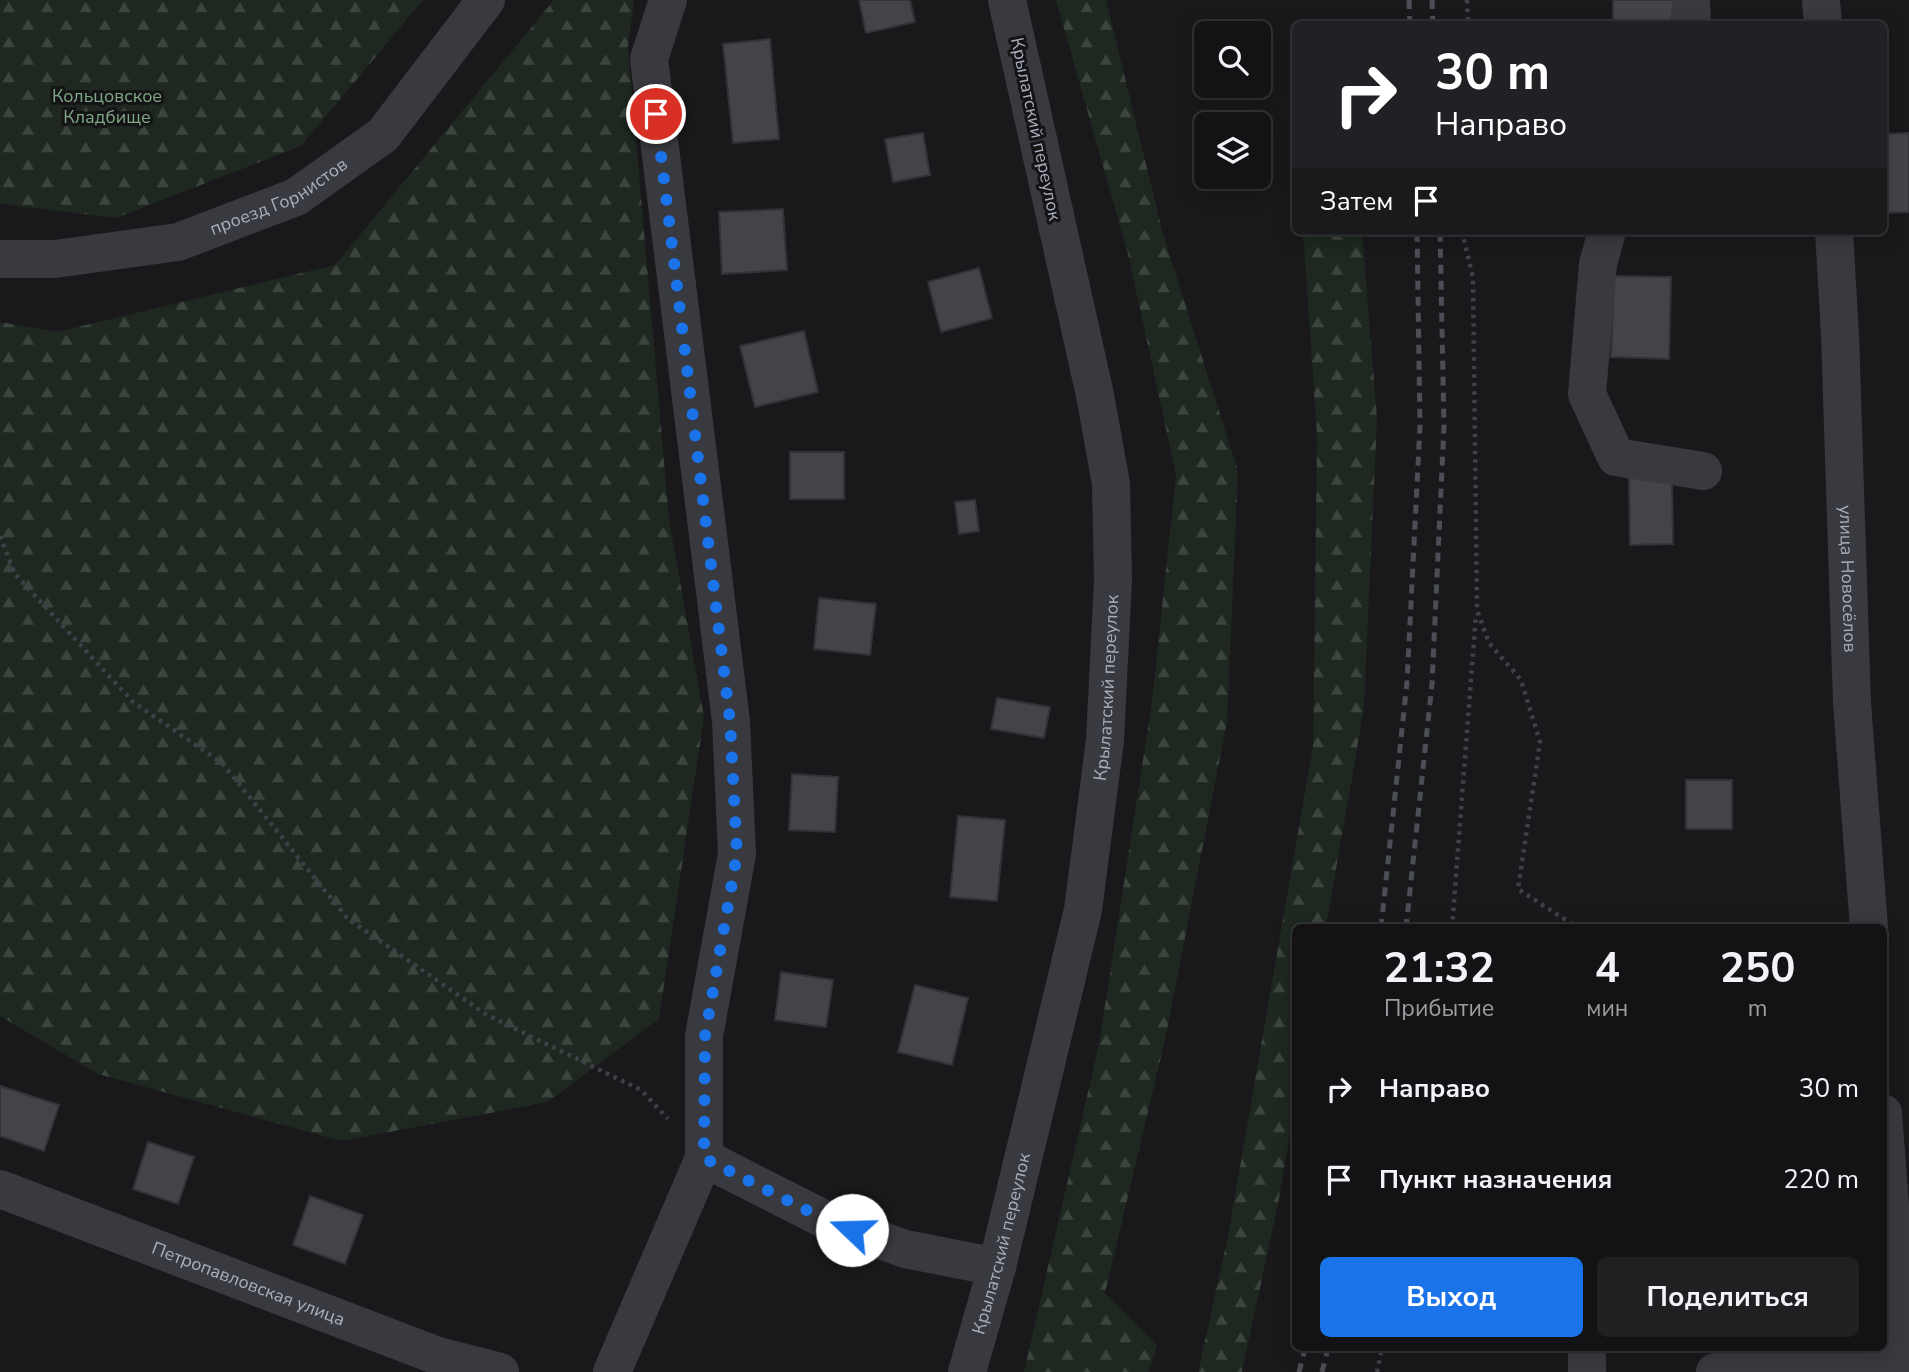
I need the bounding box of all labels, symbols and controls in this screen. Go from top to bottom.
map controls [1194,21,1271,189]
button: search [1194,21,1271,98]
street label: Крылатский переулок [1005,35,1067,223]
text: 30 m [1435,39,1550,106]
icon: right [1320,49,1411,140]
park label: Кольцовское Кладбище [52,84,162,129]
pin [626,84,686,144]
icon: arrive [637,95,675,133]
text: Направо [1435,103,1567,146]
button: layers [1194,112,1271,189]
street label: проезд Горнистов [206,152,352,241]
icon: arrive [1407,182,1445,220]
text: Затем [1320,184,1393,219]
street label: улица Новосёлов [1834,505,1862,653]
street label: Крылатский переулок [1088,594,1124,782]
text: 21:32 [1384,940,1495,997]
text: 4 [1595,940,1620,997]
text: 250 [1720,940,1795,997]
text: Прибытие [1384,993,1494,1024]
text: мин [1586,993,1628,1024]
text: m [1748,993,1768,1024]
icon: right [1320,1070,1358,1108]
text: Направо [1379,1071,1490,1106]
text: 30 m [1799,1071,1859,1106]
street label: Крылатский переулок [966,1150,1036,1337]
icon: arrive [1320,1161,1358,1199]
text: Пункт назначения [1379,1162,1612,1197]
text: 220 m [1783,1162,1859,1197]
position arrow [815,1193,889,1267]
street label: Петропавловская улица [148,1236,349,1331]
button: Выход [1320,1257,1583,1337]
button: Поделиться [1597,1257,1859,1337]

